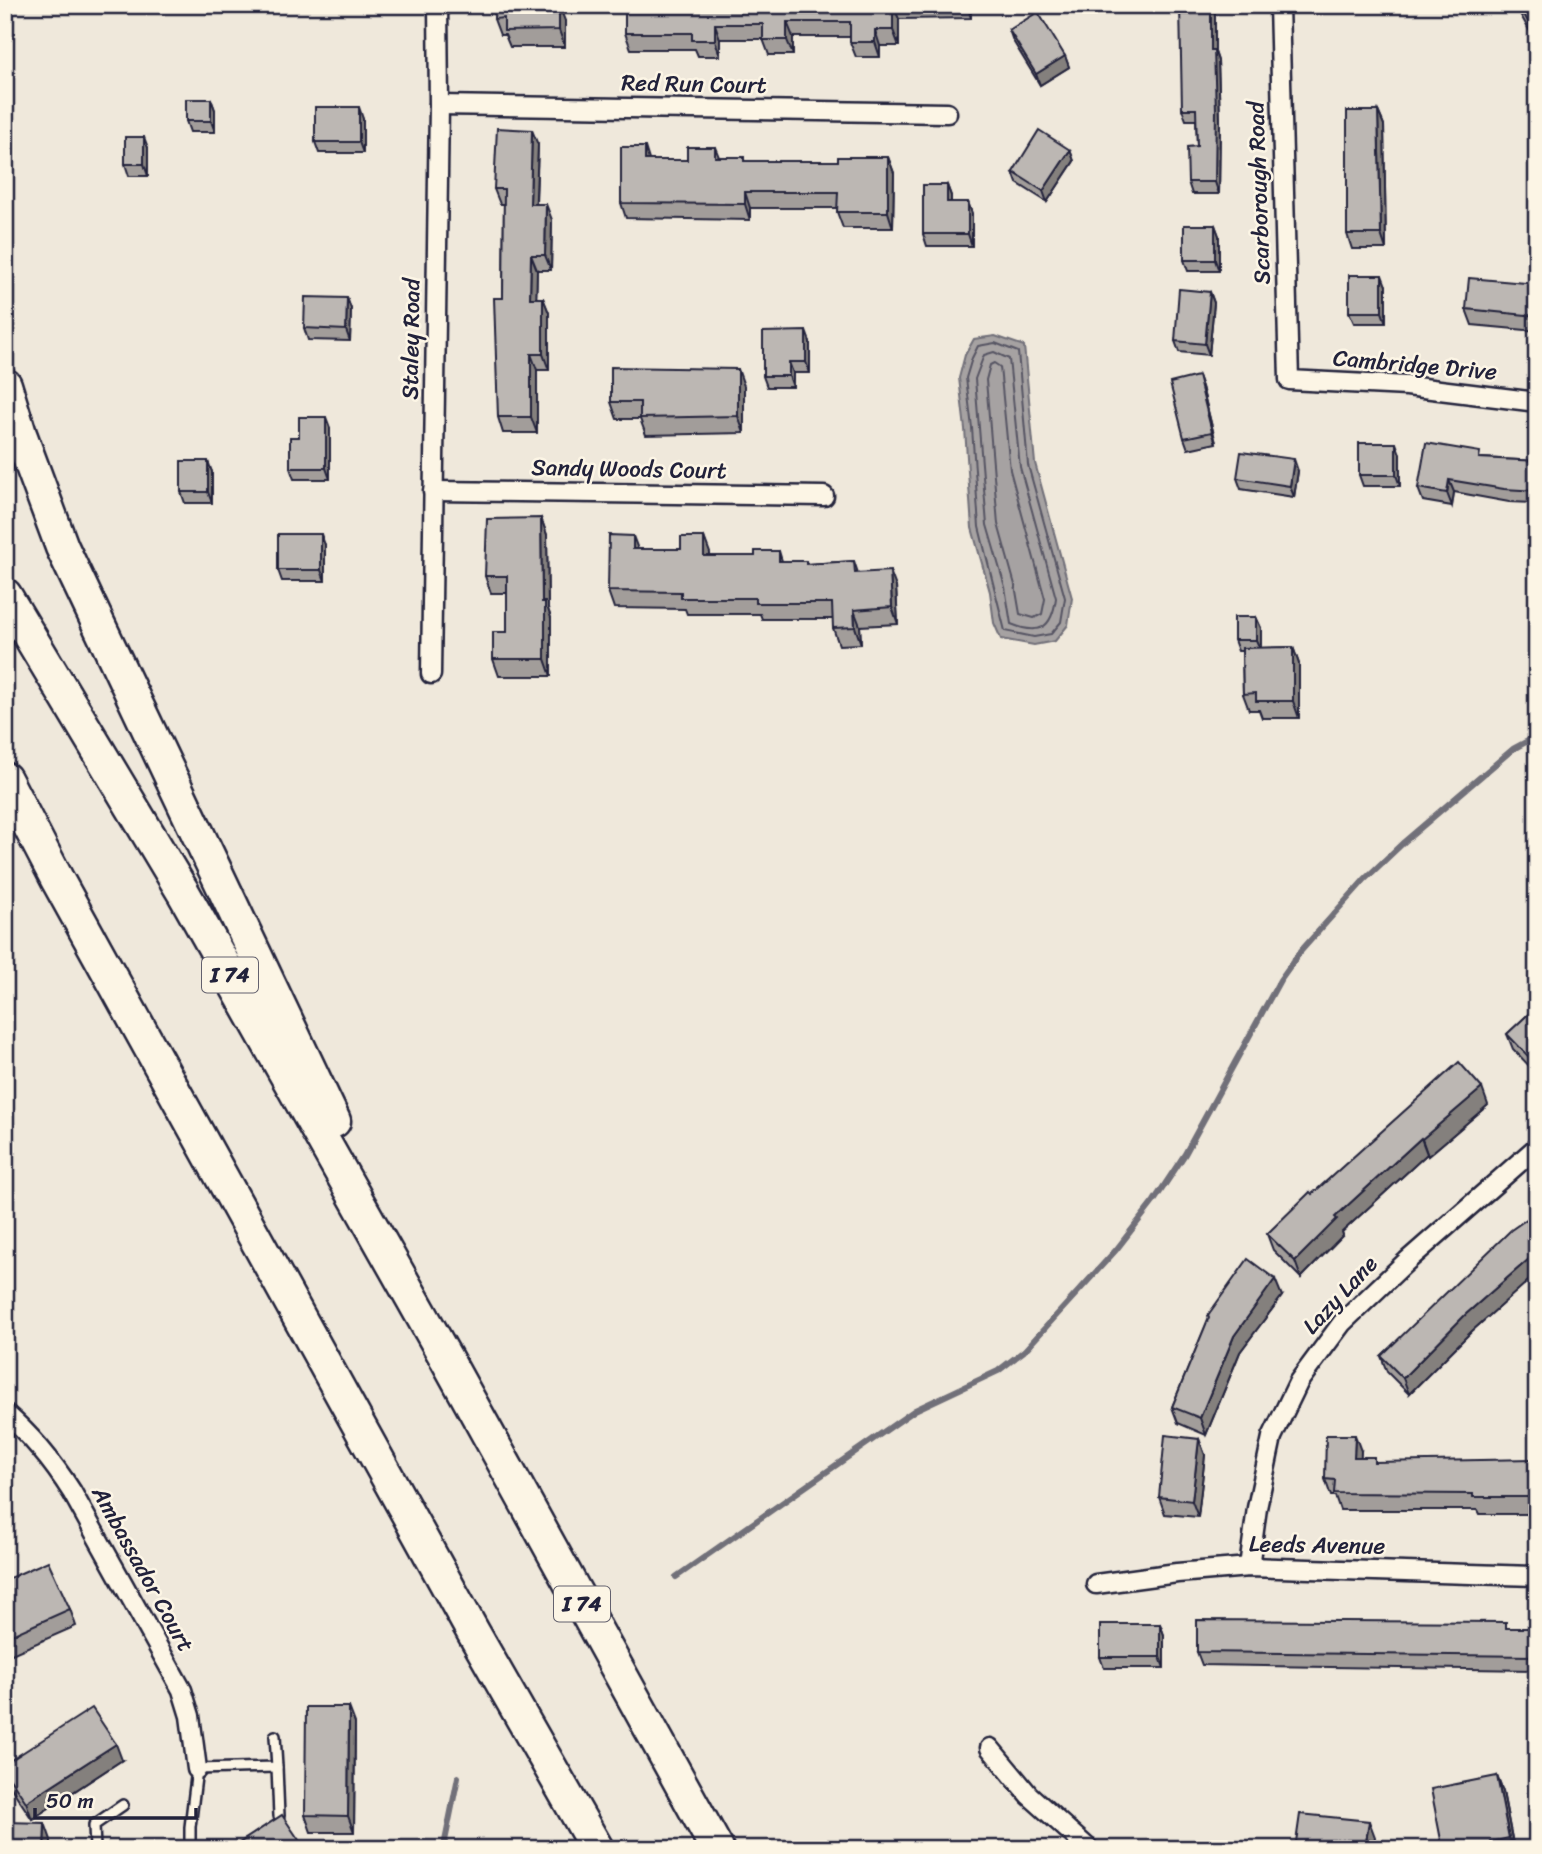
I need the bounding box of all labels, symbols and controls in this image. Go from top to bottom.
street label: Red Run Court [621,62,767,106]
street label: Scarborough Road [1235,99,1283,285]
street label: Staley Road [389,276,433,400]
street label: Cambridge Drive [1331,337,1499,393]
street label: Sandy Woods Court [531,447,727,491]
road number: I 74 [202,958,258,992]
street label: Lazy Lane [1292,1246,1388,1344]
street label: Ambassador Court [80,1477,206,1660]
street label: Leeds Avenue [1248,1523,1386,1567]
road number: I 74 [554,1586,610,1622]
scale bar [35,1777,196,1821]
text: 50 m [46,1782,94,1820]

